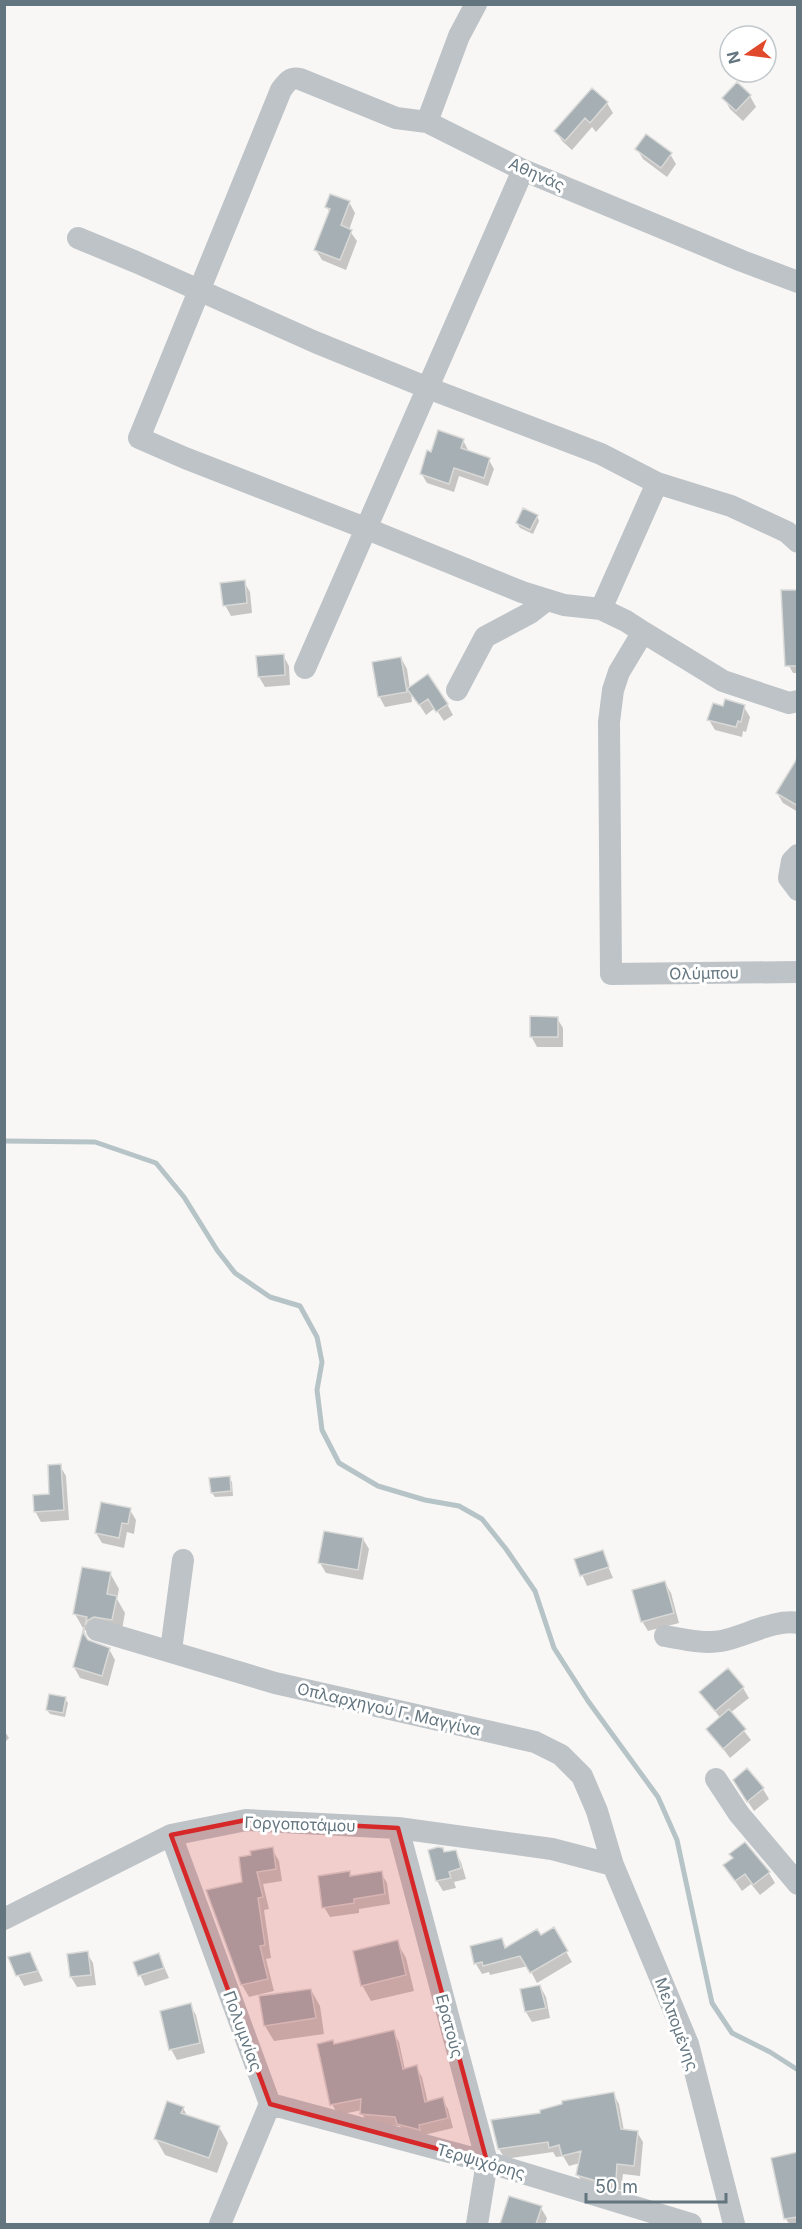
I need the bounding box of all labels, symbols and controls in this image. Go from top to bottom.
north arrow [718,24,778,84]
text: N [722,49,745,66]
street label: Αθηνάς [506,153,568,195]
street label: Ολύμπου [669,962,739,984]
street label: Οπλαρχηγού Γ. Μαγγίνα [295,1678,483,1740]
street label: Γοργοποτάμου [244,1812,356,1836]
street label: Μελπομένης [651,1975,703,2073]
street label: Πολυμνίας [219,1988,267,2074]
street label: Ερατούς [432,1992,468,2060]
street label: Τερψιχόρης [434,2139,528,2183]
scale bar [586,2166,726,2204]
text: 50 m [595,2176,638,2197]

